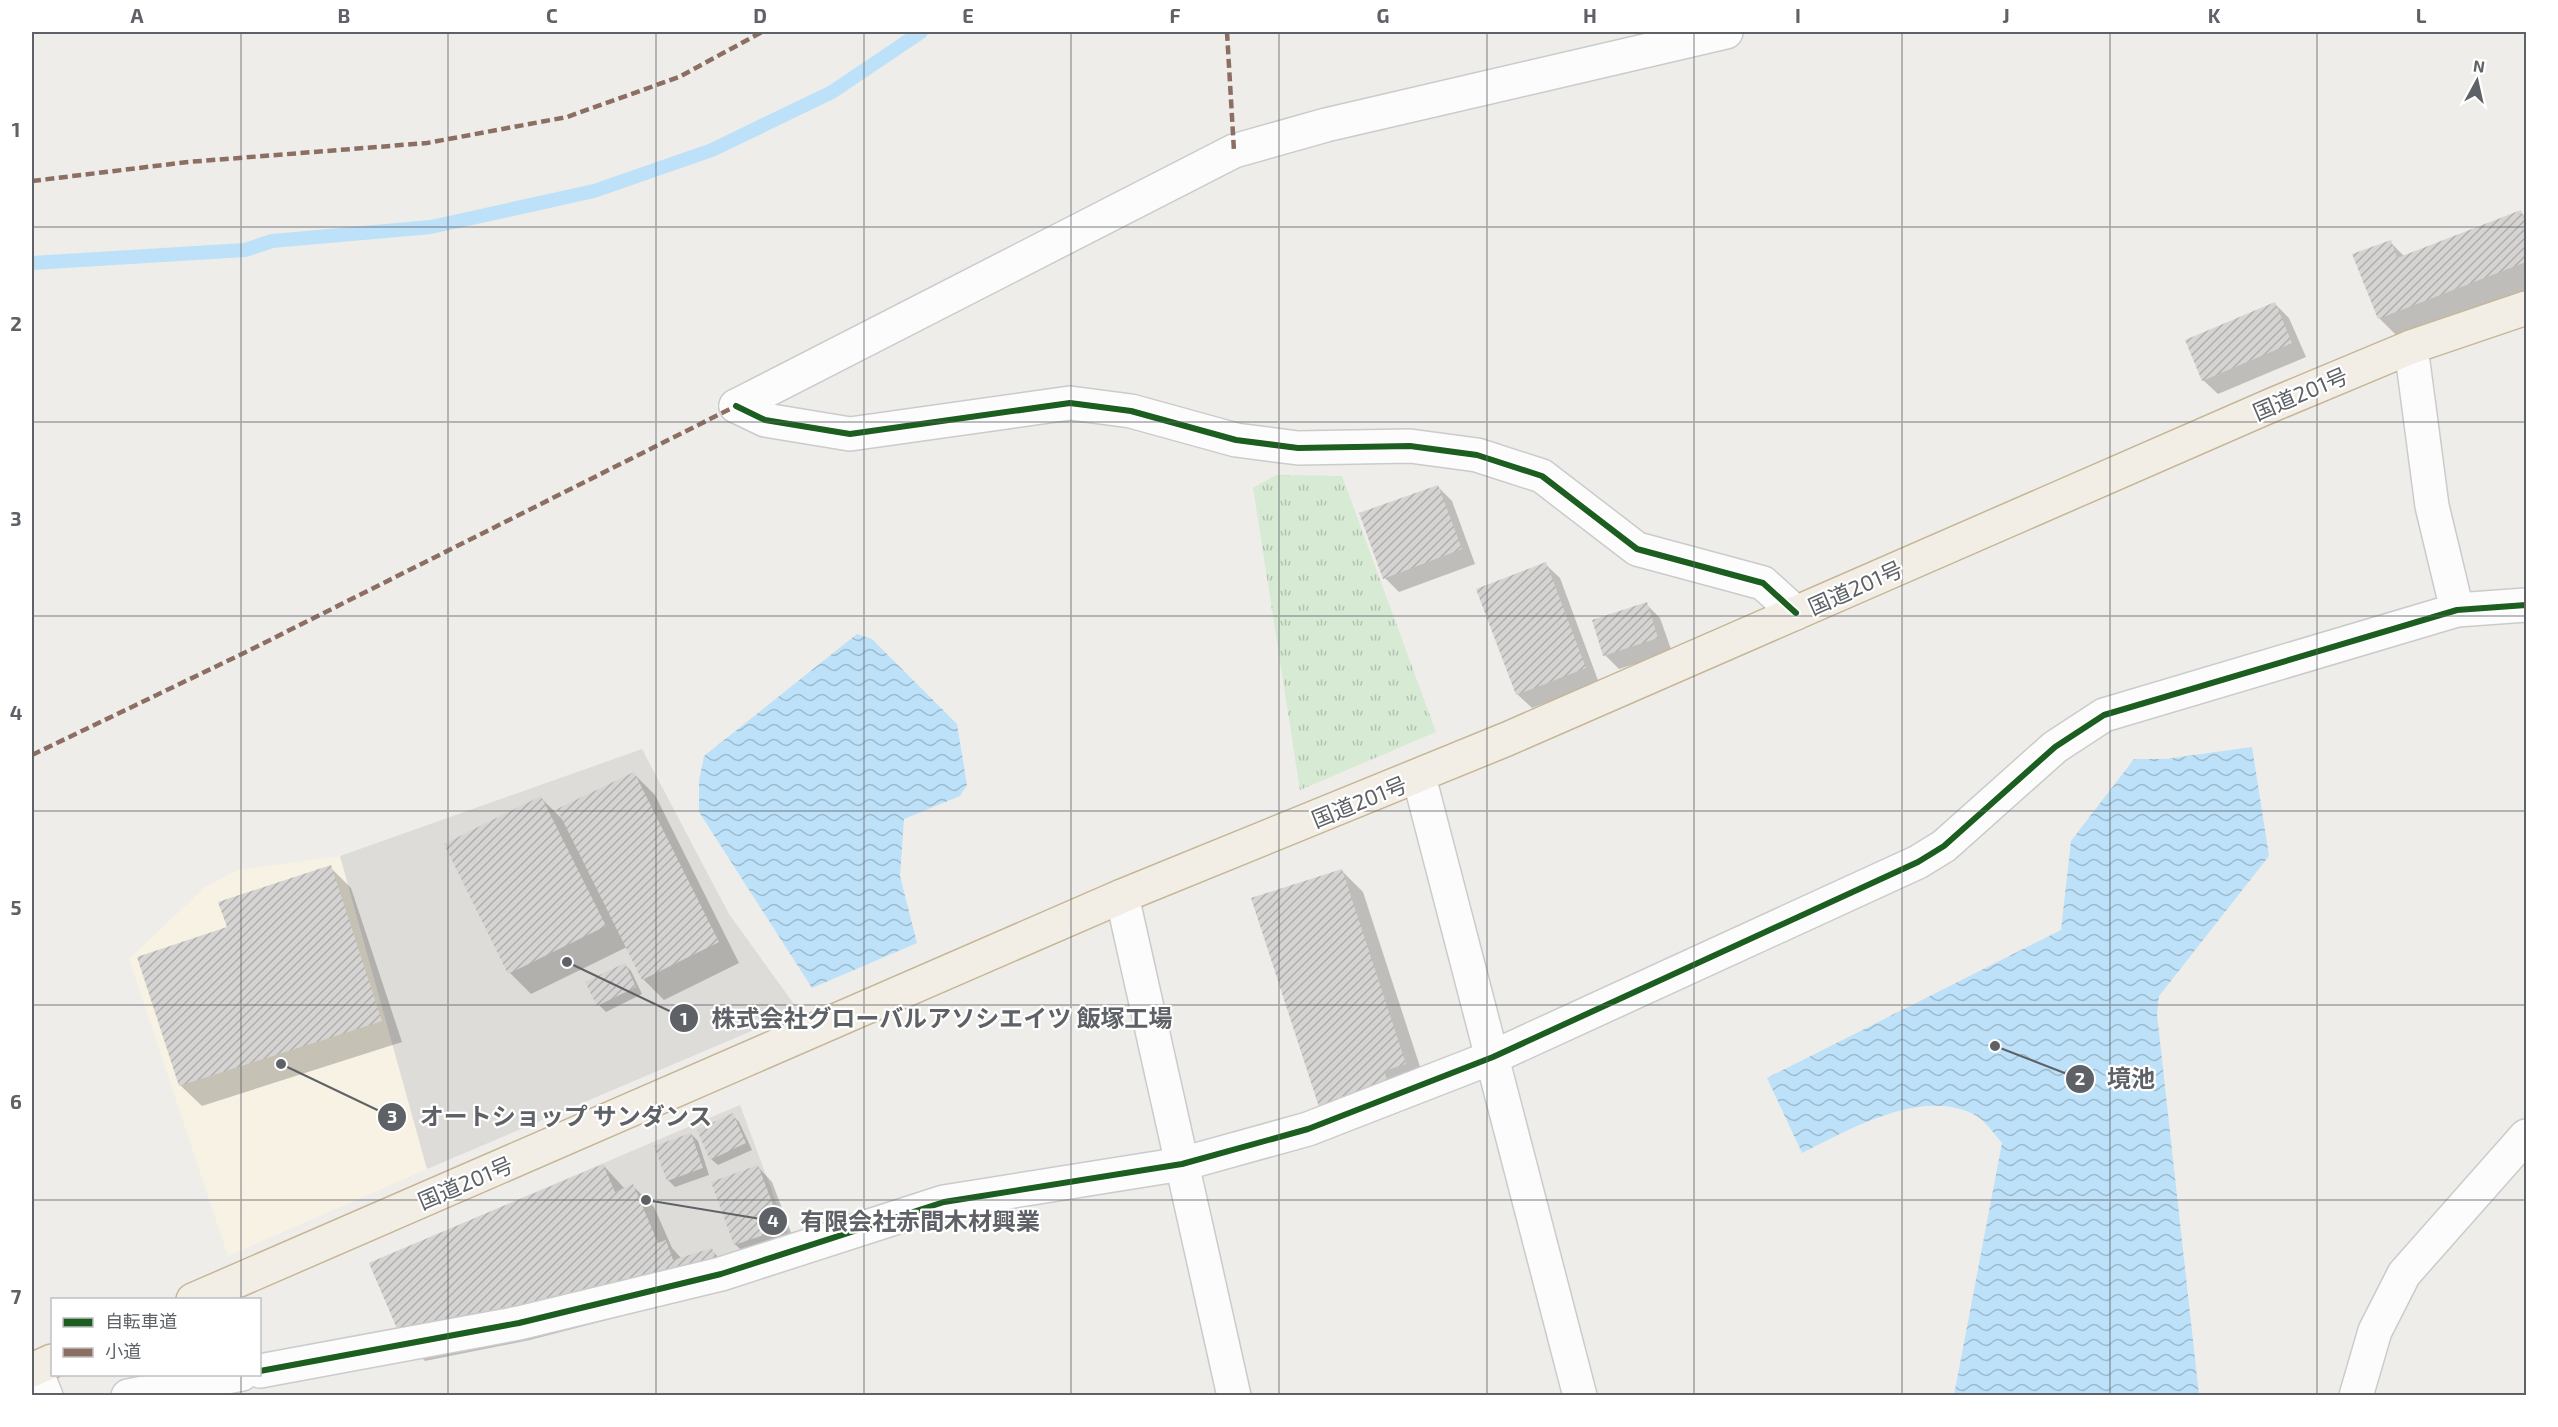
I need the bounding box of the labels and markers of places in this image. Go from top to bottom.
callout: 株式会社グローバルアソシエイツ 飯塚工場 [669,997,1184,1039]
callout: 境池 [2065,1058,2167,1100]
callout: オートショップ サンダンス [377,1096,724,1138]
callout: 有限会社赤間木材興業 [758,1200,1052,1242]

